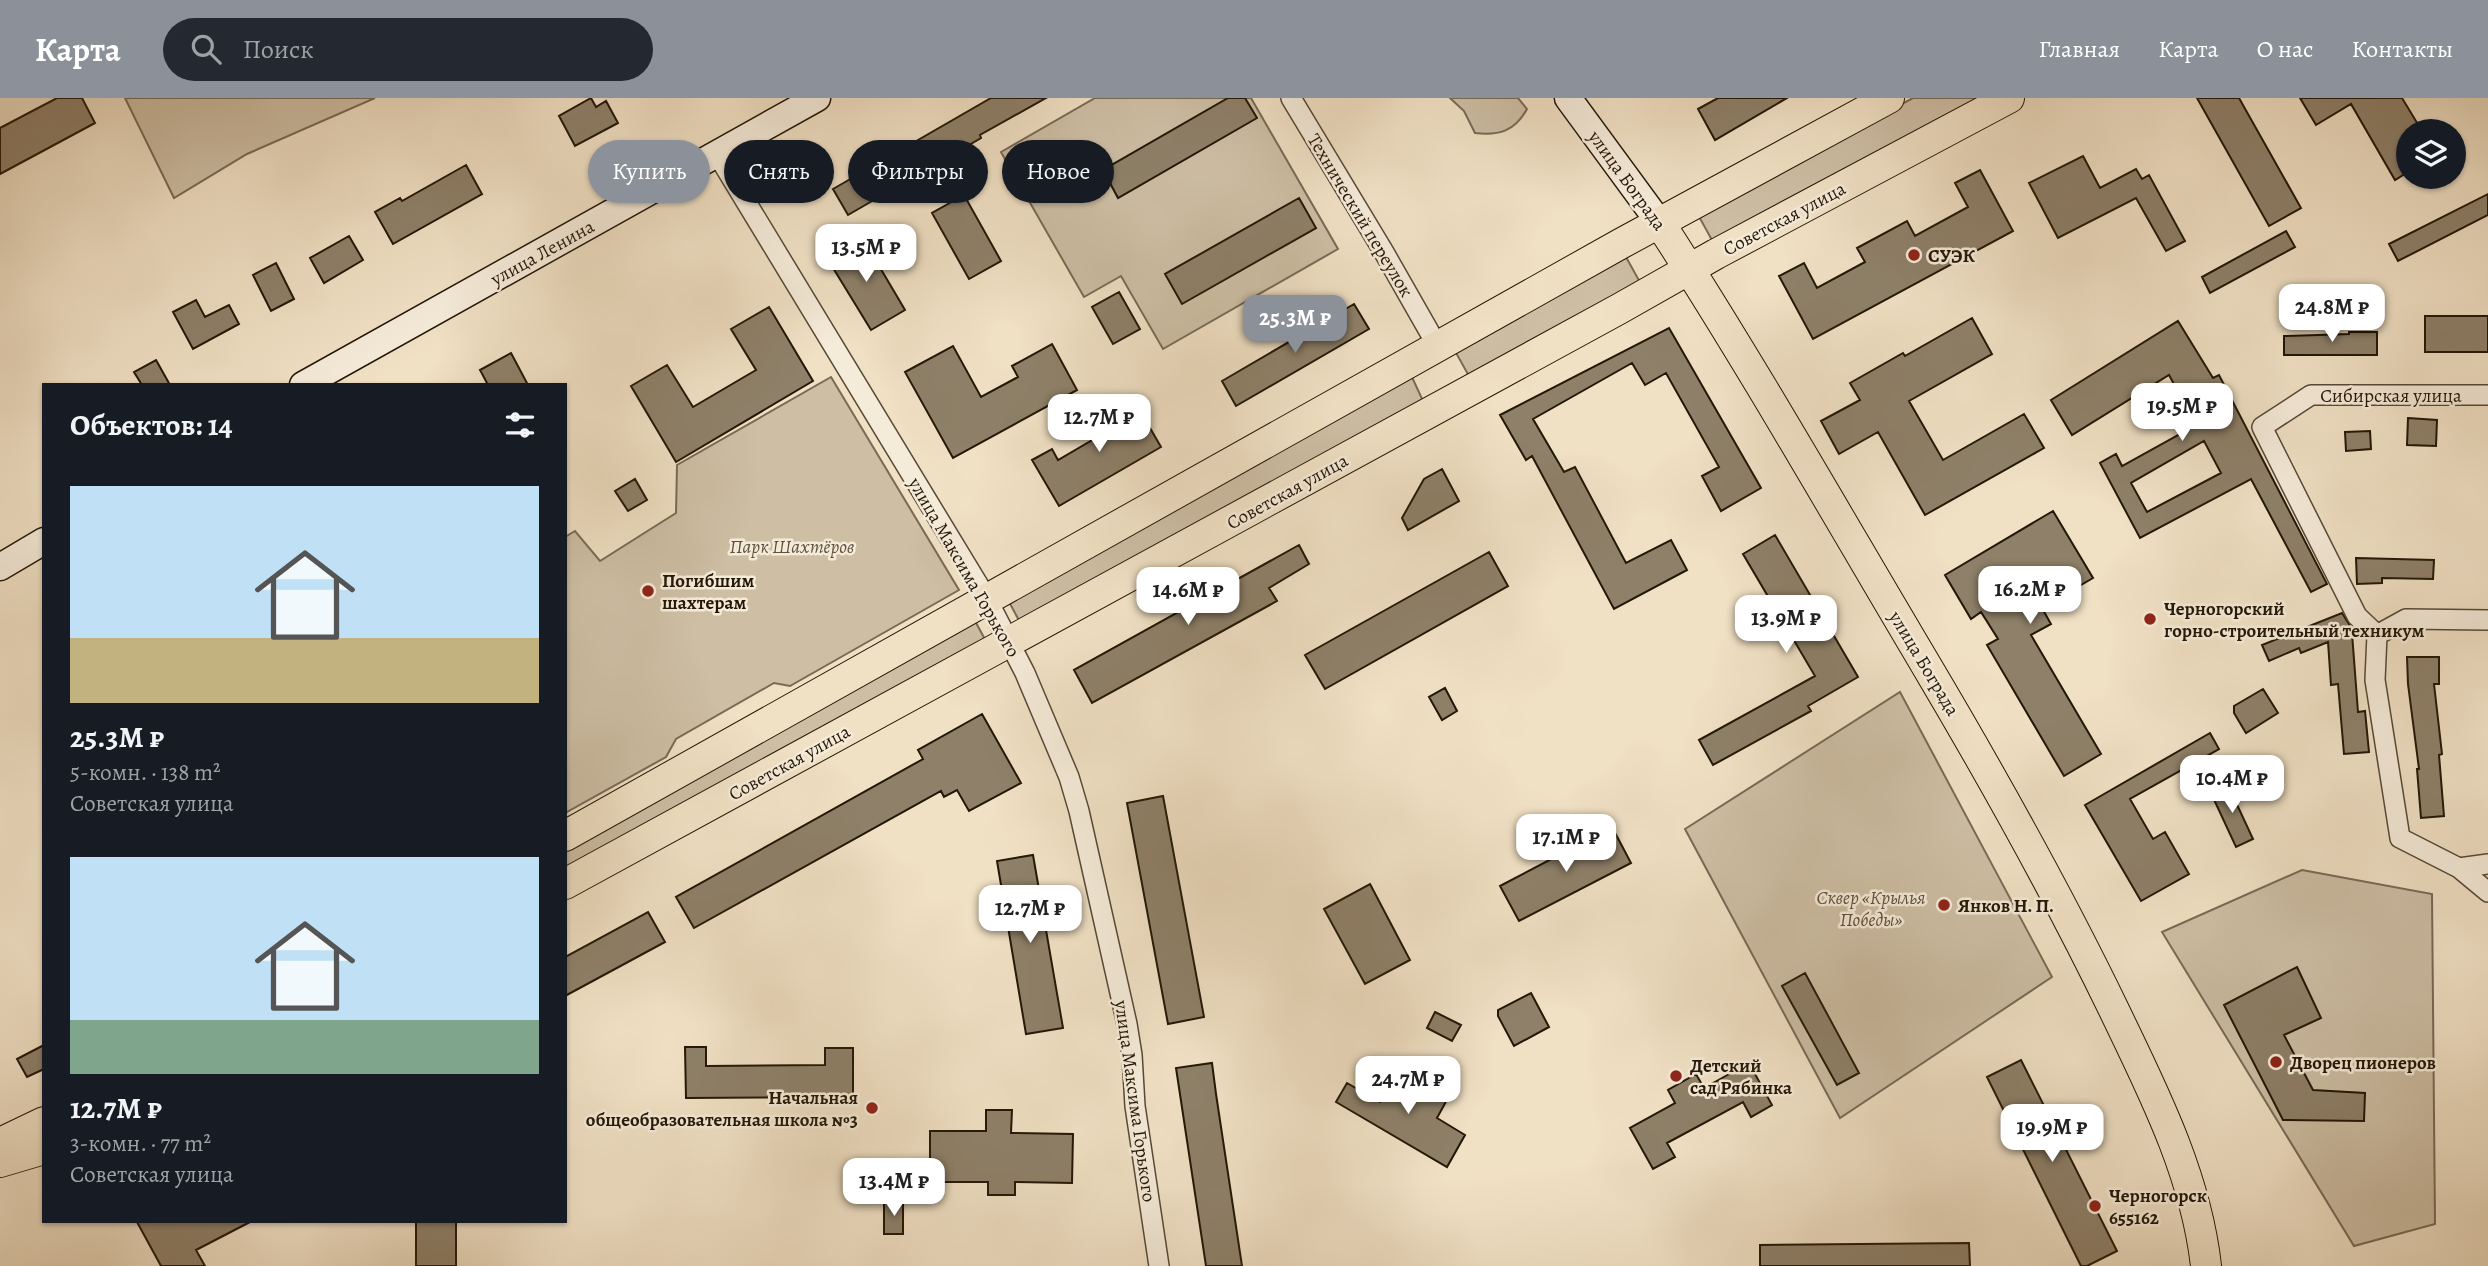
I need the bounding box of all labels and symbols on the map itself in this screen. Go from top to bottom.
street label: улица Бограда [1581,124,1673,236]
street label: Технический переулок [1301,129,1419,302]
street label: Советская улица [1719,176,1850,262]
street label: улица Ленина [485,214,599,293]
pin: 13.5M ₽ [801,225,931,284]
place label: СУЭК [1928,243,1976,269]
marker: СУЭК [1906,247,1922,263]
pin: 24.8M ₽ [2267,285,2397,344]
pin: 25.3M ₽ [1230,296,1360,355]
street label: Сибирская улица [2320,383,2462,409]
pin: 19.5M ₽ [2117,384,2247,443]
pin: 12.7M ₽ [1034,394,1164,454]
street label: Советская улица [1222,448,1353,536]
street label: улица Максима Горького [901,472,1026,662]
park label: Парк Шахтёров [730,534,854,560]
pin: 16.2M ₽ [1965,566,2095,626]
place label: Погибшим шахтерам [662,568,754,616]
pin: 14.6M ₽ [1123,568,1253,627]
marker: Погибшим шахтерам [640,583,656,599]
pin: 13.9M ₽ [1721,596,1851,655]
place label: Черногорский горно-строительный техникум [2164,596,2425,644]
street label: улица Бограда [1882,605,1966,721]
marker: Черногорский горно-строительный техникум [2142,611,2158,627]
street label: Советская улица [724,719,855,807]
pin: 10.4M ₽ [2167,756,2297,815]
pin: 17.1M ₽ [1501,814,1631,874]
park label: Сквер «Крылья Победы» [1816,885,1926,933]
pin: 12.7M ₽ [965,886,1095,945]
place label: Янков Н. П. [1958,893,2054,919]
marker: Янков Н. П. [1936,897,1952,913]
street label: улица Максима Горького [1108,998,1162,1204]
place label: Дворец пионеров [2290,1050,2436,1076]
place label: Детский сад Рябинка [1690,1053,1793,1101]
marker: Дворец пионеров [2268,1054,2284,1070]
pin: 24.7M ₽ [1343,1056,1473,1116]
marker: Детский сад Рябинка [1668,1068,1684,1084]
place label: Начальная общеобразовательная школа №3 [586,1085,858,1133]
marker: Начальная общеобразовательная школа №3 [864,1100,880,1116]
pin: 19.9M ₽ [1987,1104,2117,1164]
pin: 13.4M ₽ [829,1158,959,1218]
place label: Черногорск 655162 [2109,1183,2207,1231]
marker: Черногорск 655162 [2087,1198,2103,1214]

